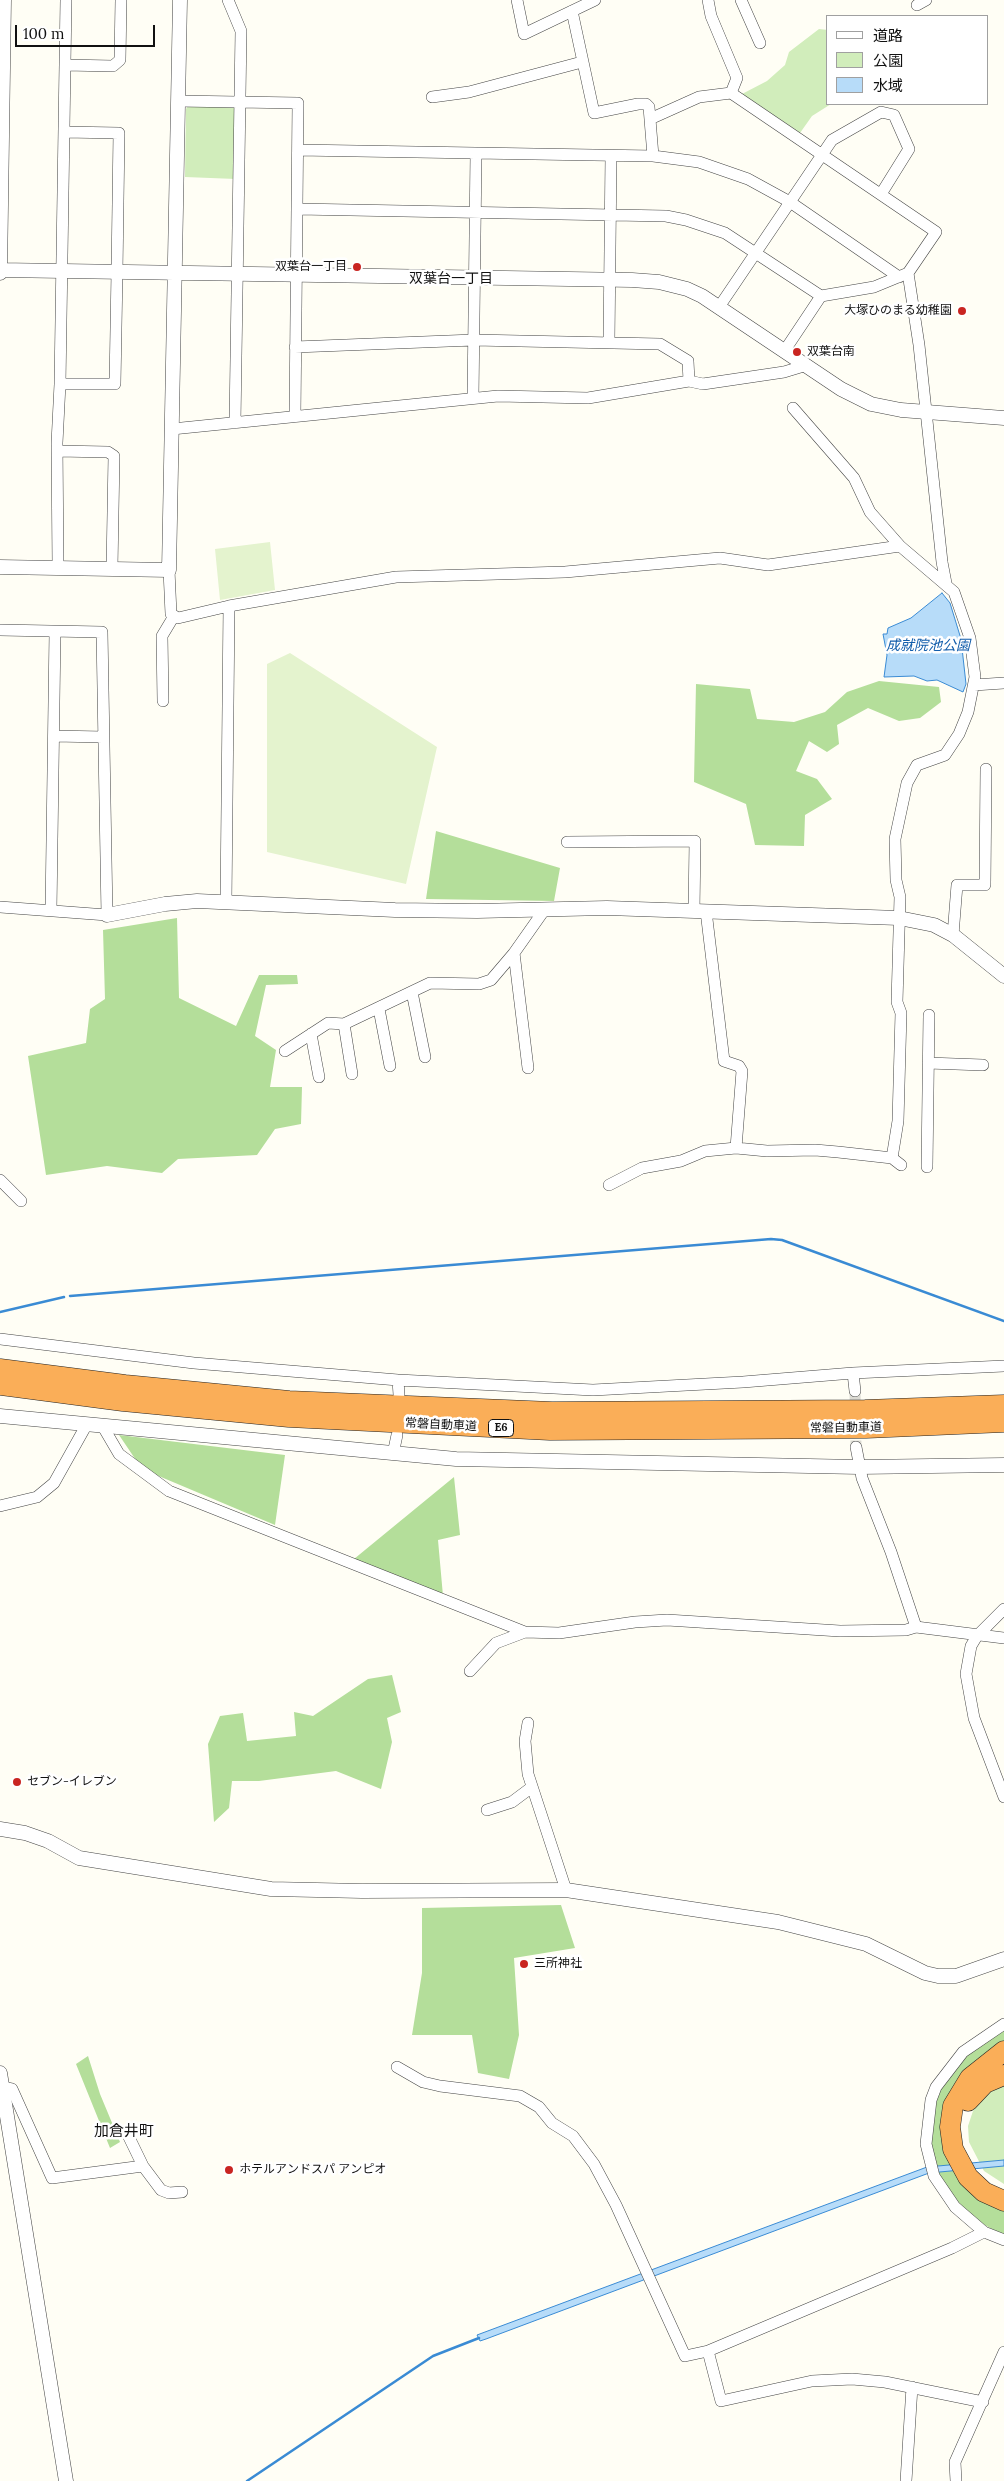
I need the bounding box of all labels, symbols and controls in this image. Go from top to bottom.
scale bar [18,15,158,47]
legend [826,15,989,105]
text: 100 m [23,24,64,43]
text: 道路 [873,26,903,45]
text: 公園 [873,51,903,70]
text: 水域 [873,76,903,95]
place label: 双葉台一丁目 [275,260,347,274]
marker: 双葉台一丁目 [351,261,363,273]
district label: 双葉台一丁目 [409,271,493,287]
place label: 大塚ひのまる幼稚園 [844,304,952,318]
marker: 大塚ひのまる幼稚園 [956,305,968,317]
place label: 双葉台南 [807,345,855,359]
marker: 双葉台南 [791,346,803,358]
water label: 成就院池公園 [886,638,970,654]
street label: 常磐自動車道 [405,1416,477,1434]
road number: E6 [488,1420,514,1436]
street label: 常磐自動車道 [810,1420,882,1436]
place label: セブン-イレブン [27,1775,117,1789]
marker: セブン-イレブン [11,1776,23,1788]
place label: 三所神社 [534,1957,582,1971]
marker: 三所神社 [518,1958,530,1970]
district label: 加倉井町 [94,2123,154,2141]
place label: ホテルアンドスパ アンピオ [239,2163,386,2177]
marker: ホテルアンドスパ アンピオ [223,2164,235,2176]

